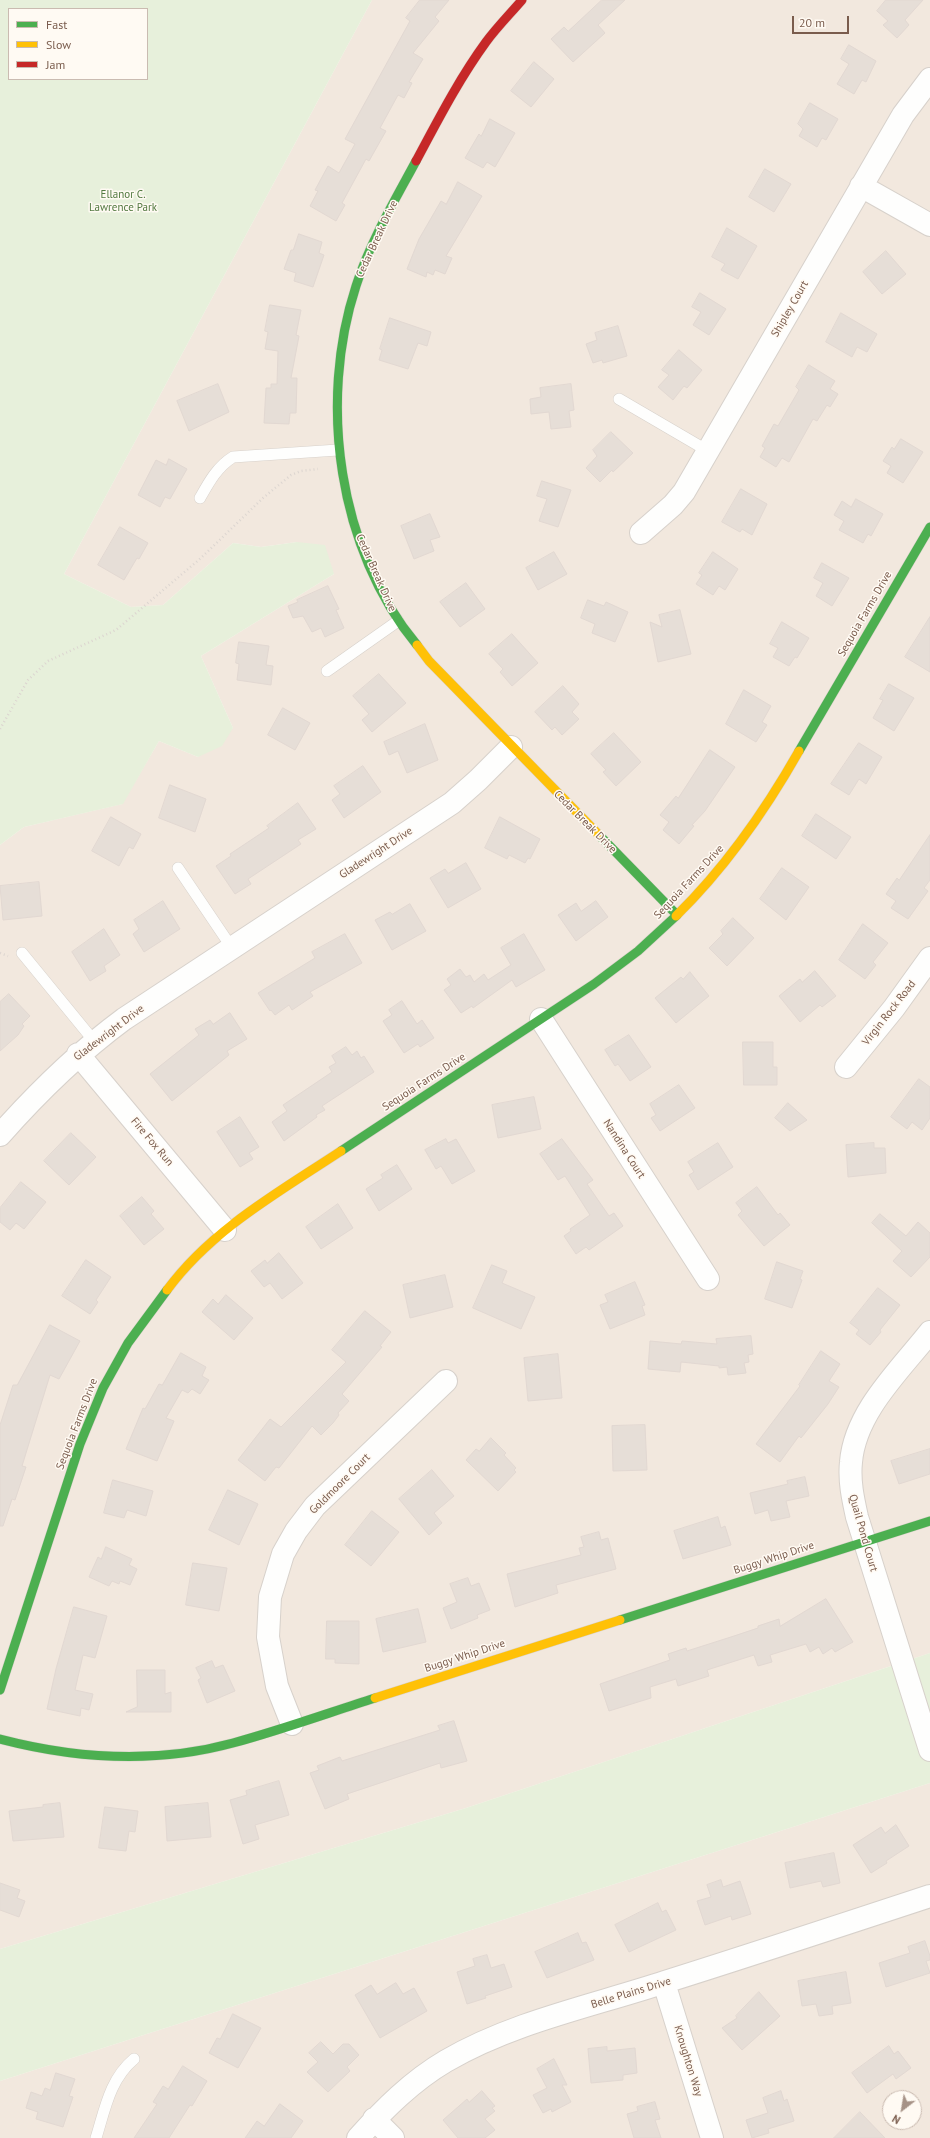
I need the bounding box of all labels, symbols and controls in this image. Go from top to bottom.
legend [8,8,148,80]
scale bar [794,8,851,34]
text: 20 m [799,15,825,30]
text: Fast [46,17,67,32]
text: Slow [46,37,71,52]
text: Jam [46,57,65,72]
park label: Ellanor C. Lawrence Park [89,188,157,214]
street label: Cedar Break Drive [353,198,401,280]
street label: Shipley Court [769,278,811,340]
street label: Cedar Break Drive [353,532,399,614]
street label: Sequoia Farms Drive [835,569,895,659]
street label: Cedar Break Drive [551,788,619,856]
street label: Gladewright Drive [337,824,415,882]
street label: Sequoia Farms Drive [651,842,727,922]
street label: Virgin Rock Road [859,978,919,1048]
street label: Gladewright Drive [71,1002,147,1064]
street label: Sequoia Farms Drive [380,1050,468,1114]
street label: Fire Fox Run [128,1115,176,1169]
street label: Nandina Court [600,1117,648,1181]
street label: Sequoia Farms Drive [54,1377,100,1471]
street label: Goldmoore Court [307,1451,373,1517]
street label: Quail Pond Court [846,1493,880,1573]
street label: Buggy Whip Drive [732,1539,816,1577]
street label: Buggy Whip Drive [423,1637,507,1675]
street label: Belle Plains Drive [589,1975,673,2011]
street label: Knoughton Way [671,2024,705,2098]
north arrow [882,2090,922,2130]
text: N [890,2112,903,2127]

